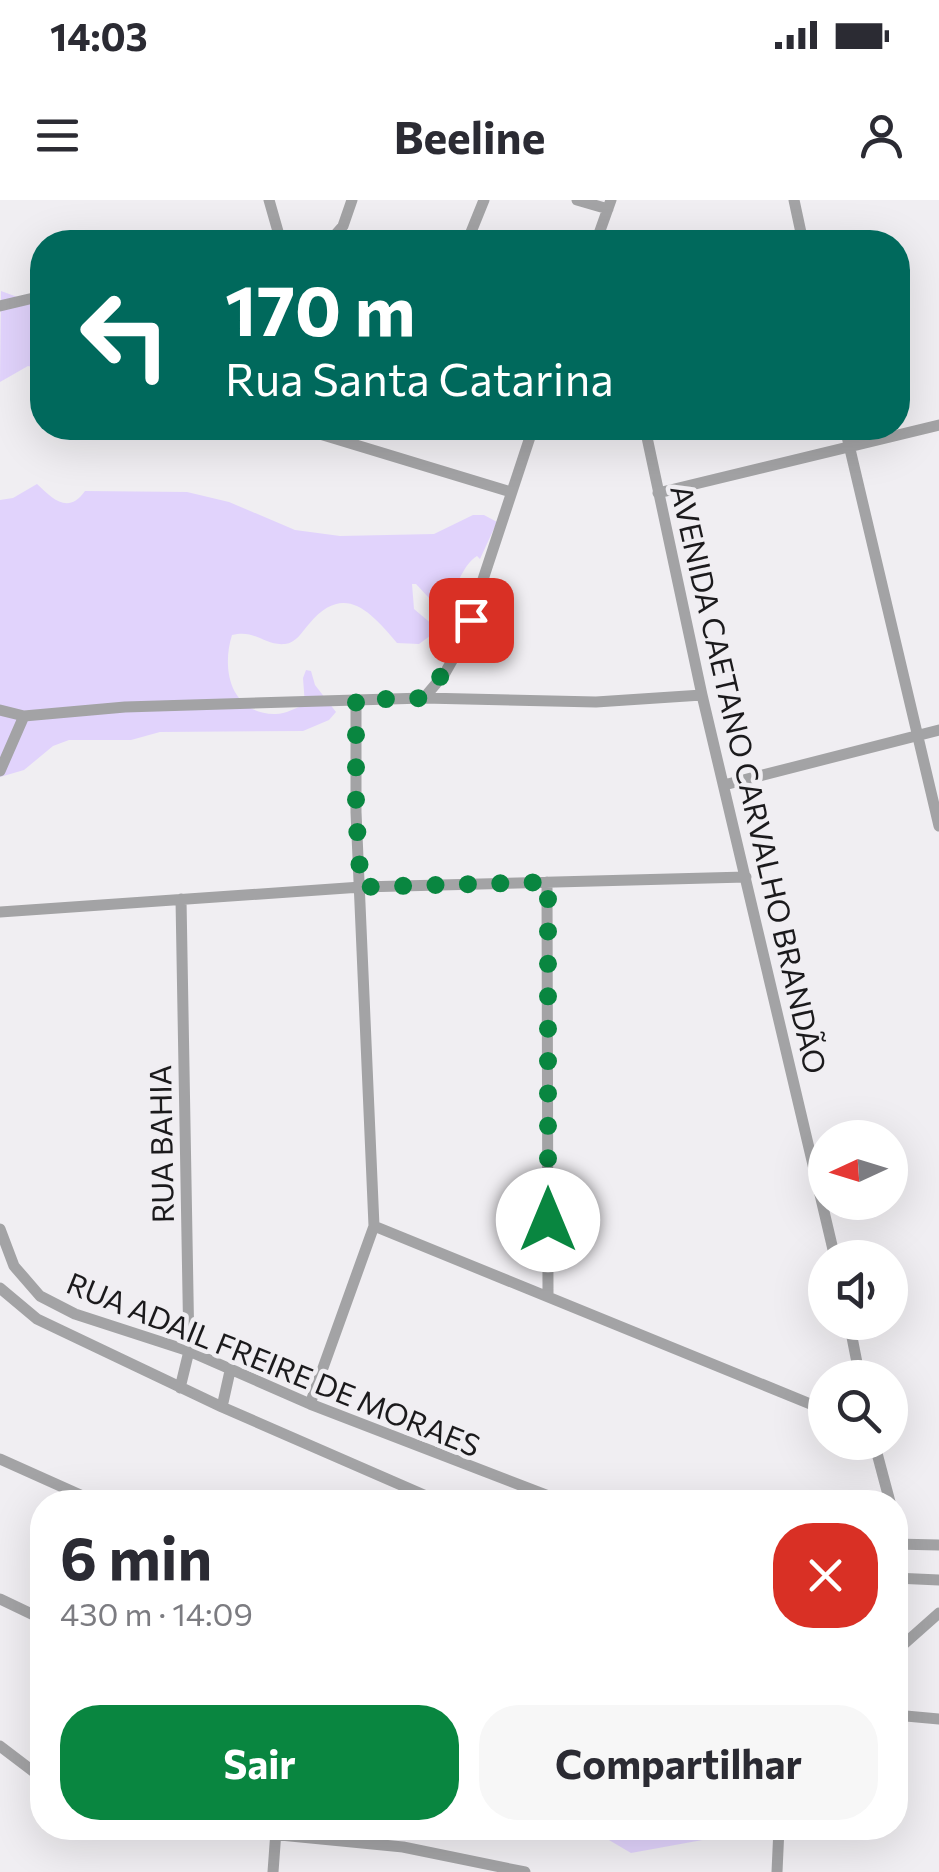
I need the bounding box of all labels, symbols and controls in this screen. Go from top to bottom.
text: 14:03 [50,12,148,59]
icon: menu [30,108,85,163]
text: Beeline [394,108,545,163]
icon: person [854,108,909,163]
text: 170 m [225,265,416,350]
icon: left [60,270,190,400]
text: Rua Santa Catarina [225,350,614,405]
street label: AVENIDA CAETANO CARVALHO BRANDÃO [664,481,836,1077]
pin [429,578,514,663]
icon: arrive [444,593,499,648]
street label: RUA BAHIA [140,1064,180,1224]
north arrow [808,1120,908,1220]
map controls [808,1120,908,1460]
position arrow [496,1168,600,1272]
button: sound [808,1240,908,1340]
street label: RUA ADAIL FREIRE DE MORAES [62,1263,486,1463]
button: search [808,1360,908,1460]
text: 6 min [60,1519,212,1592]
button: close [773,1523,878,1628]
text: 430 m · 14:09 [60,1593,253,1633]
button: Sair [60,1705,459,1820]
button: Compartilhar [479,1705,878,1820]

